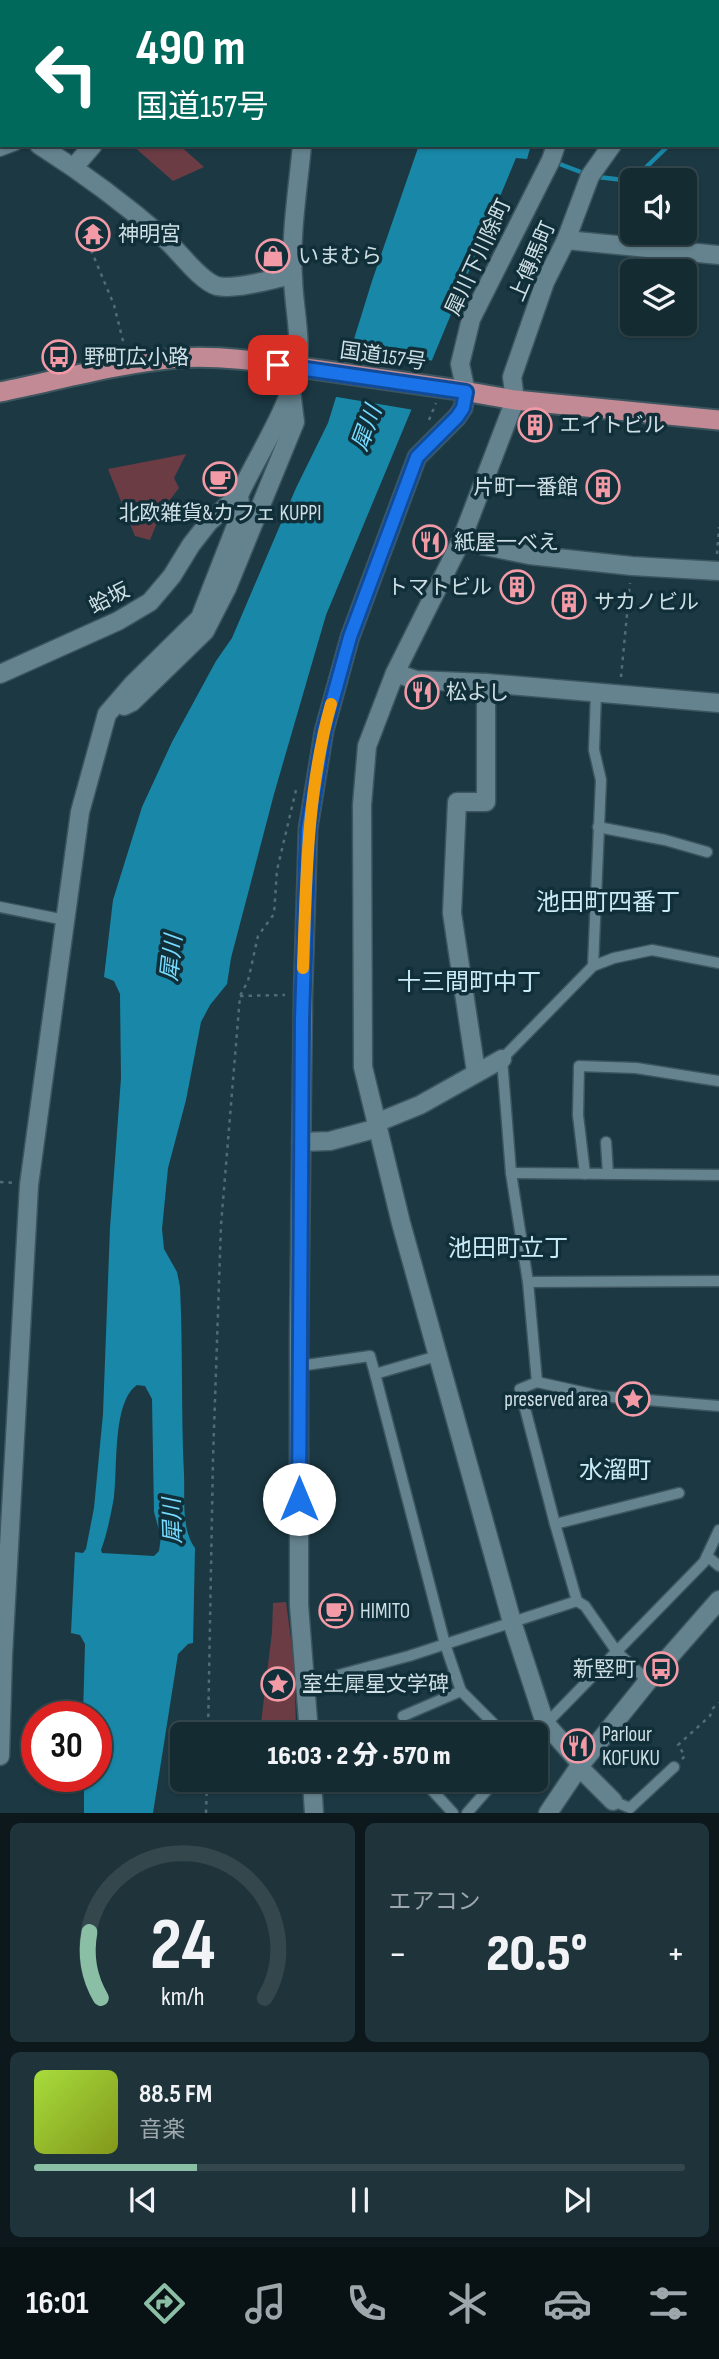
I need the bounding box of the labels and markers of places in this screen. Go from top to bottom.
temple icon: 神明宮 [74,215,112,253]
place label: 神明宮 [118,222,181,247]
shop icon: いまむら [254,237,292,275]
place label: いまむら [298,244,382,269]
pin [248,335,308,395]
bus stop icon: 野町広小路 [40,338,78,376]
place label: 野町広小路 [84,345,189,370]
building icon: エイトビル [516,406,554,444]
place label: エイトビル [560,413,665,438]
cafe icon: 北欧雑貨&カフェ KUPPI [201,460,239,498]
building icon: 片町一番館 [584,468,622,506]
place label: 片町一番館 [473,475,578,500]
place label: 北欧雑貨&カフェ KUPPI [119,501,321,526]
restaurant icon: 紙屋一べえ [411,523,449,561]
place label: 紙屋一べえ [454,530,559,555]
building icon: トマトビル [498,568,536,606]
place label: トマトビル [387,575,492,600]
building icon: サカノビル [550,583,588,621]
place label: サカノビル [594,590,699,615]
restaurant icon: 松よし [403,673,441,711]
place label: 松よし [446,680,509,705]
place icon: preserved area [614,1380,652,1418]
place label: preserved area [504,1387,608,1412]
cafe icon: HIMITO [317,1592,355,1630]
place label: HIMITO [360,1599,410,1624]
bus stop icon: 新竪町 [642,1650,680,1688]
place label: 新竪町 [573,1657,636,1682]
place icon: 室生犀星文学碑 [259,1665,297,1703]
place label: 室生犀星文学碑 [302,1672,449,1697]
place label: Parlour KOFUKU [602,1722,660,1771]
restaurant icon: Parlour KOFUKU [559,1727,597,1765]

